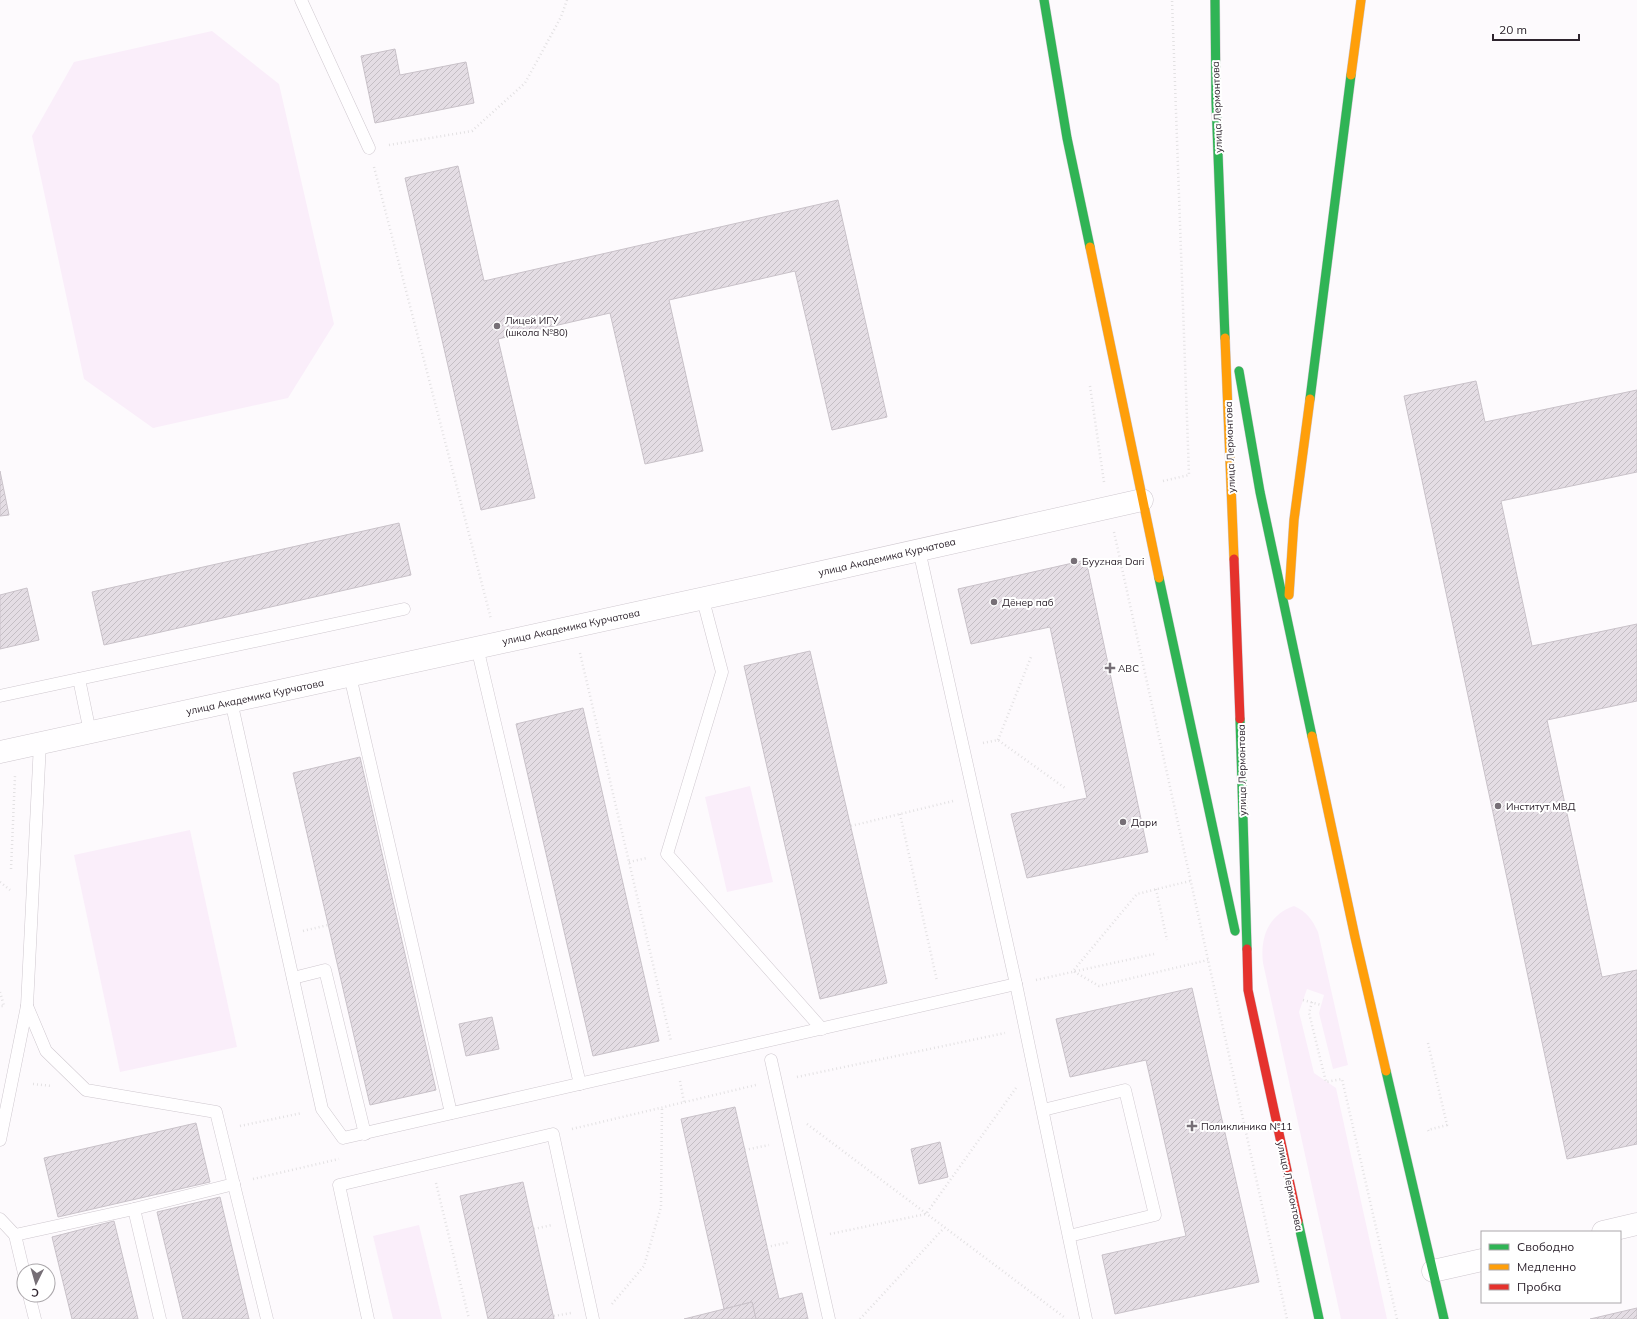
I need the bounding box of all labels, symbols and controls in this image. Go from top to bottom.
scale bar [1493,16,1579,42]
text: 20 m [1499,22,1527,37]
street label: улица Лермонтова [1209,61,1225,153]
place label: Лицей ИГУ (школа №80) [505,314,568,339]
marker: Лицей ИГУ (школа №80) [492,321,502,331]
street label: улица Лермонтова [1222,401,1238,493]
street label: улица Академика Курчатова [817,535,957,579]
place label: Бууzная Dari [1082,555,1144,568]
marker: Бууzная Dari [1069,556,1079,566]
place label: Дёнер паб [1002,596,1054,609]
marker: Дёнер паб [989,597,999,607]
street label: улица Академика Курчатова [501,606,641,648]
place label: ABC [1118,662,1139,675]
marker: ABC [1105,663,1115,673]
street label: улица Академика Курчатова [185,676,325,718]
street label: улица Лермонтова [1235,724,1249,816]
place label: Институт МВД [1506,800,1576,813]
marker: Институт МВД [1493,801,1503,811]
place label: Дари [1131,816,1157,829]
marker: Дари [1118,817,1128,827]
marker: Поликлиника №11 [1186,1120,1198,1132]
place label: Поликлиника №11 [1201,1120,1292,1133]
street label: улица Лермонтова [1274,1140,1306,1232]
legend [1481,1231,1621,1303]
text: Свободно [1517,1239,1574,1254]
text: Медленно [1517,1259,1576,1274]
north arrow [16,1263,56,1303]
text: Пробка [1517,1279,1561,1294]
text: С [30,1286,39,1300]

